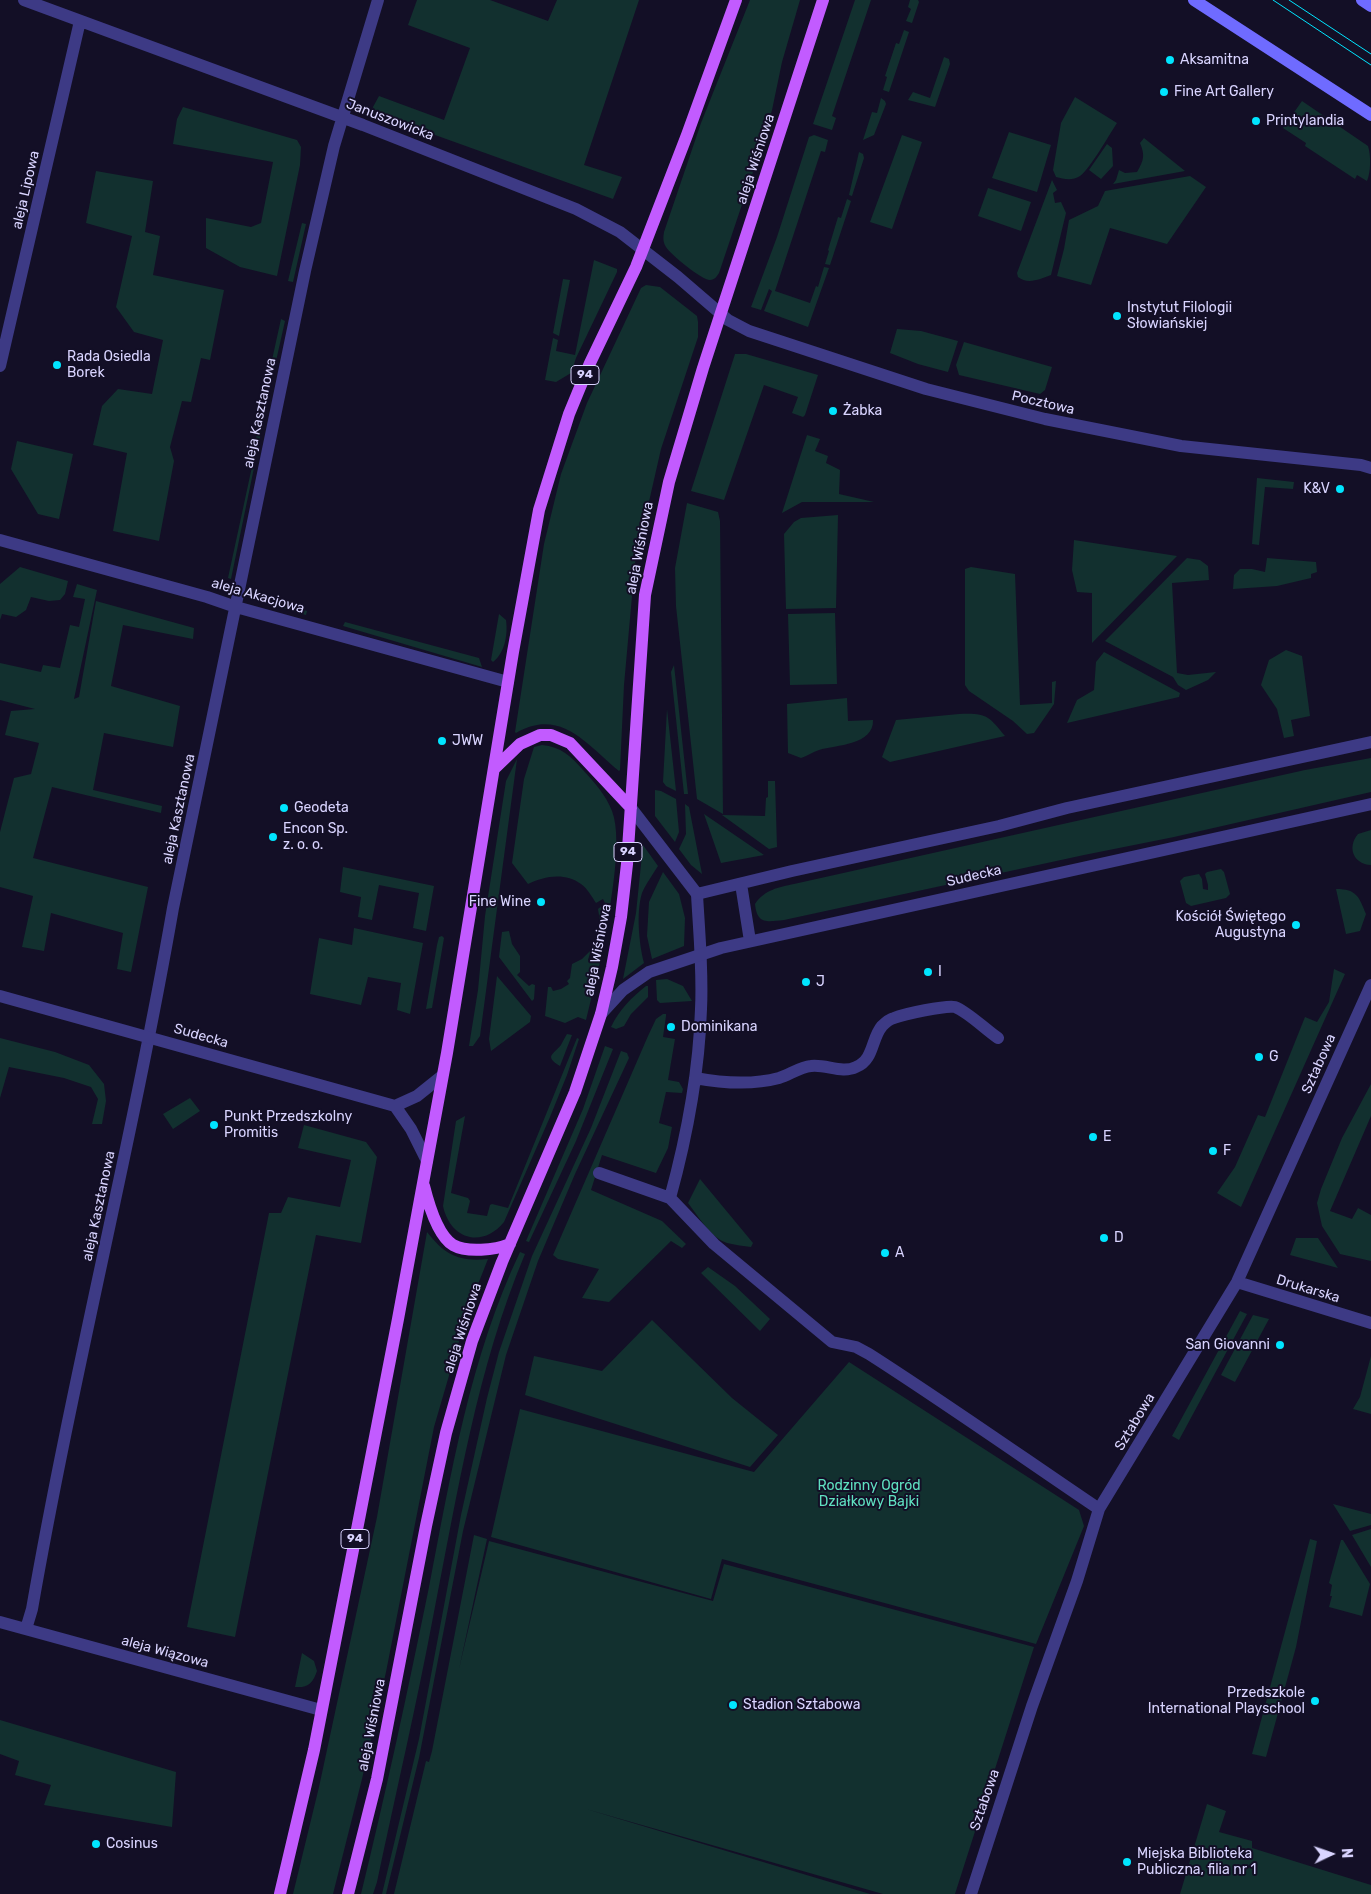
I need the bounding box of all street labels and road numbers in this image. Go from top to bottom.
street label: Januszowicka [344,96,436,144]
street label: aleja Wiśniowa [734,112,778,206]
street label: aleja Lipowa [9,149,43,231]
street label: aleja Kasztanowa [240,356,280,470]
road number: 94 [571,366,599,384]
street label: Pocztowa [1010,388,1076,418]
street label: aleja Wiśniowa [623,500,657,596]
street label: aleja Akacjowa [210,575,306,617]
street label: aleja Kasztanowa [159,752,199,866]
road number: 94 [614,842,642,862]
street label: Sudecka [945,862,1003,890]
street label: aleja Wiśniowa [581,902,615,998]
street label: Sudecka [172,1020,230,1052]
street label: Sztabowa [1298,1031,1340,1097]
street label: aleja Kasztanowa [79,1149,119,1263]
street label: Drukarska [1274,1271,1342,1307]
street label: aleja Wiśniowa [441,1281,485,1375]
street label: Sztabowa [1111,1390,1159,1454]
road number: 94 [341,1530,369,1548]
street label: aleja Wiązowa [120,1632,210,1672]
street label: aleja Wiśniowa [355,1677,389,1773]
street label: Sztabowa [967,1767,1003,1833]

